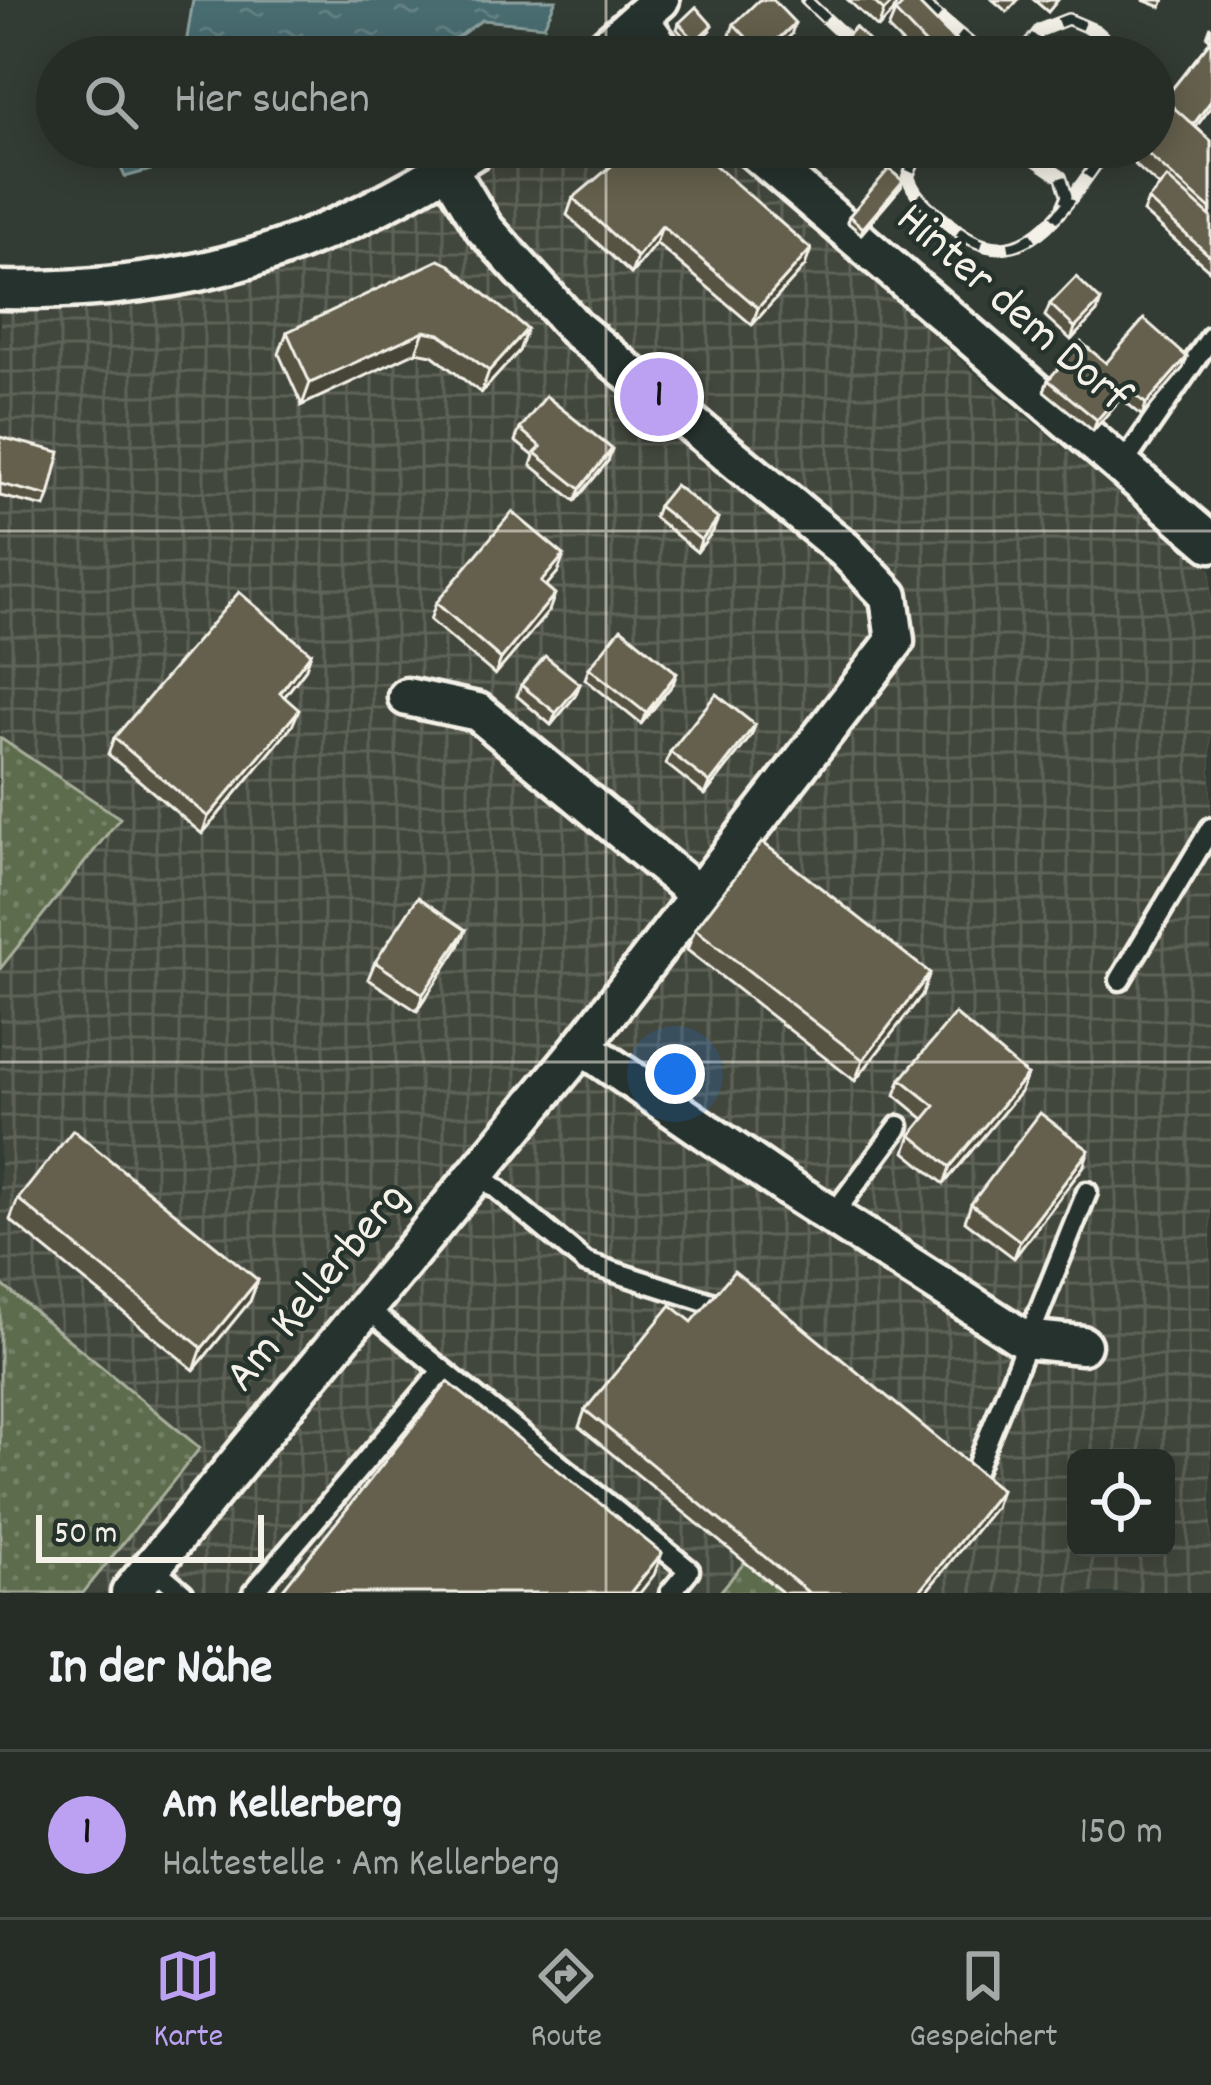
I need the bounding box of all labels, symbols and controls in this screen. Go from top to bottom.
search box [36,36,1175,168]
icon: search [78,69,144,135]
text: Hier suchen [174,70,370,134]
street label: Hinter dem Dorf [878,188,1145,432]
pin: 1 [620,352,698,442]
your location [645,1044,705,1104]
street label: Am Kellerberg [210,1169,428,1409]
map controls [1067,1449,1175,1557]
button: locate [1067,1449,1175,1557]
scale bar [36,1509,264,1562]
text: 50 m [54,1512,118,1559]
text: In der Nähe [48,1635,272,1707]
text: Am Kellerberg [162,1775,402,1839]
text: 1 [83,1807,91,1862]
text: 150 m [1079,1807,1163,1862]
text: Haltestelle · Am Kellerberg [162,1839,560,1894]
tab: Karte [154,1943,223,2062]
tab: Route [530,1943,602,2062]
tab: Gespeichert [909,1943,1057,2062]

